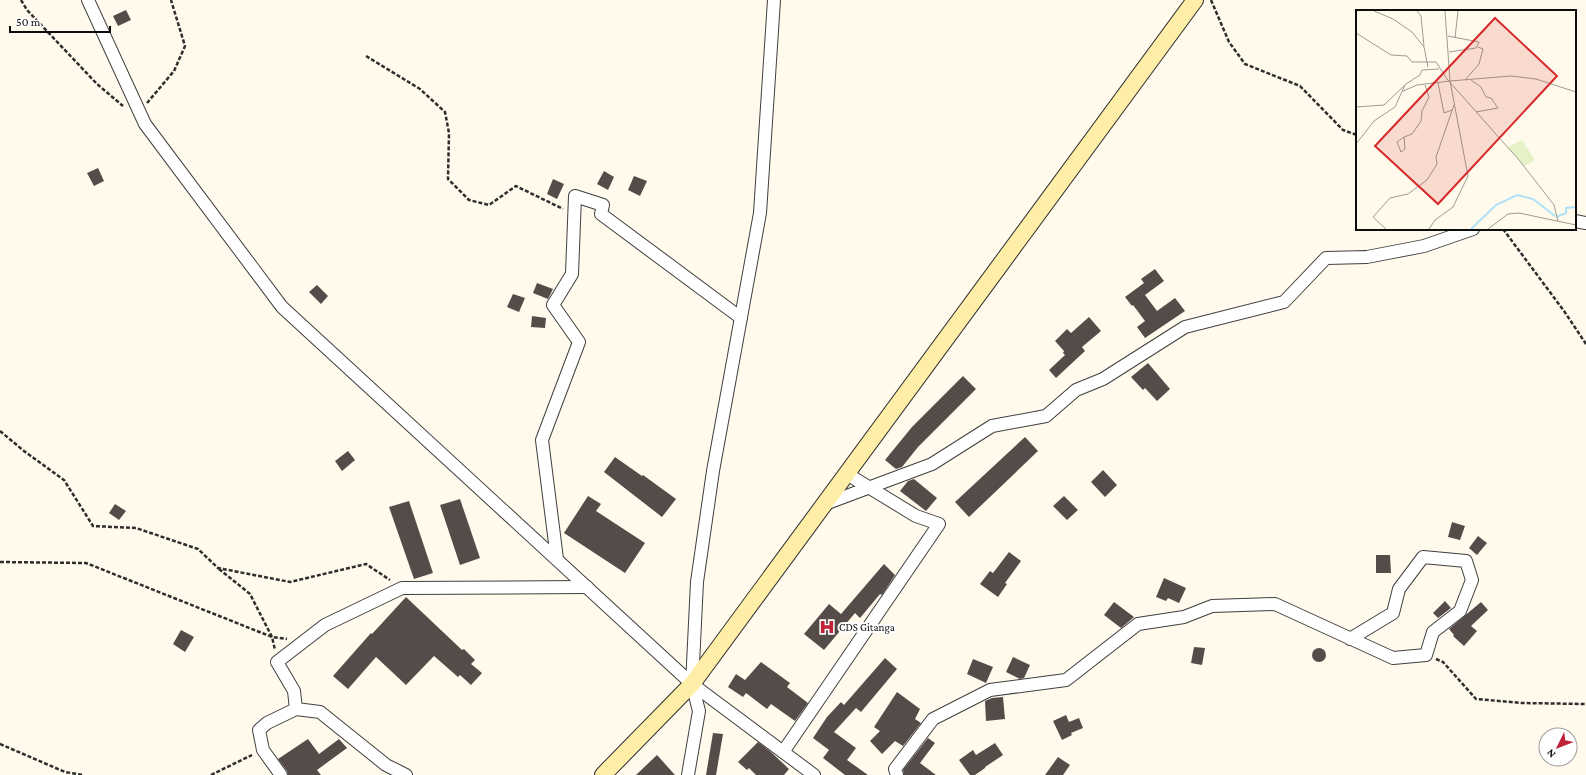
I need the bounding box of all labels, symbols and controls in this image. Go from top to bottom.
scale bar [10,8,110,34]
inset map [1356,10,1576,230]
text: 50 m [16,15,41,29]
hospital icon: CDS Gitanga [818,618,836,636]
place label: CDS Gitanga [839,621,895,634]
north arrow [1538,727,1578,767]
text: N [1543,747,1558,761]

